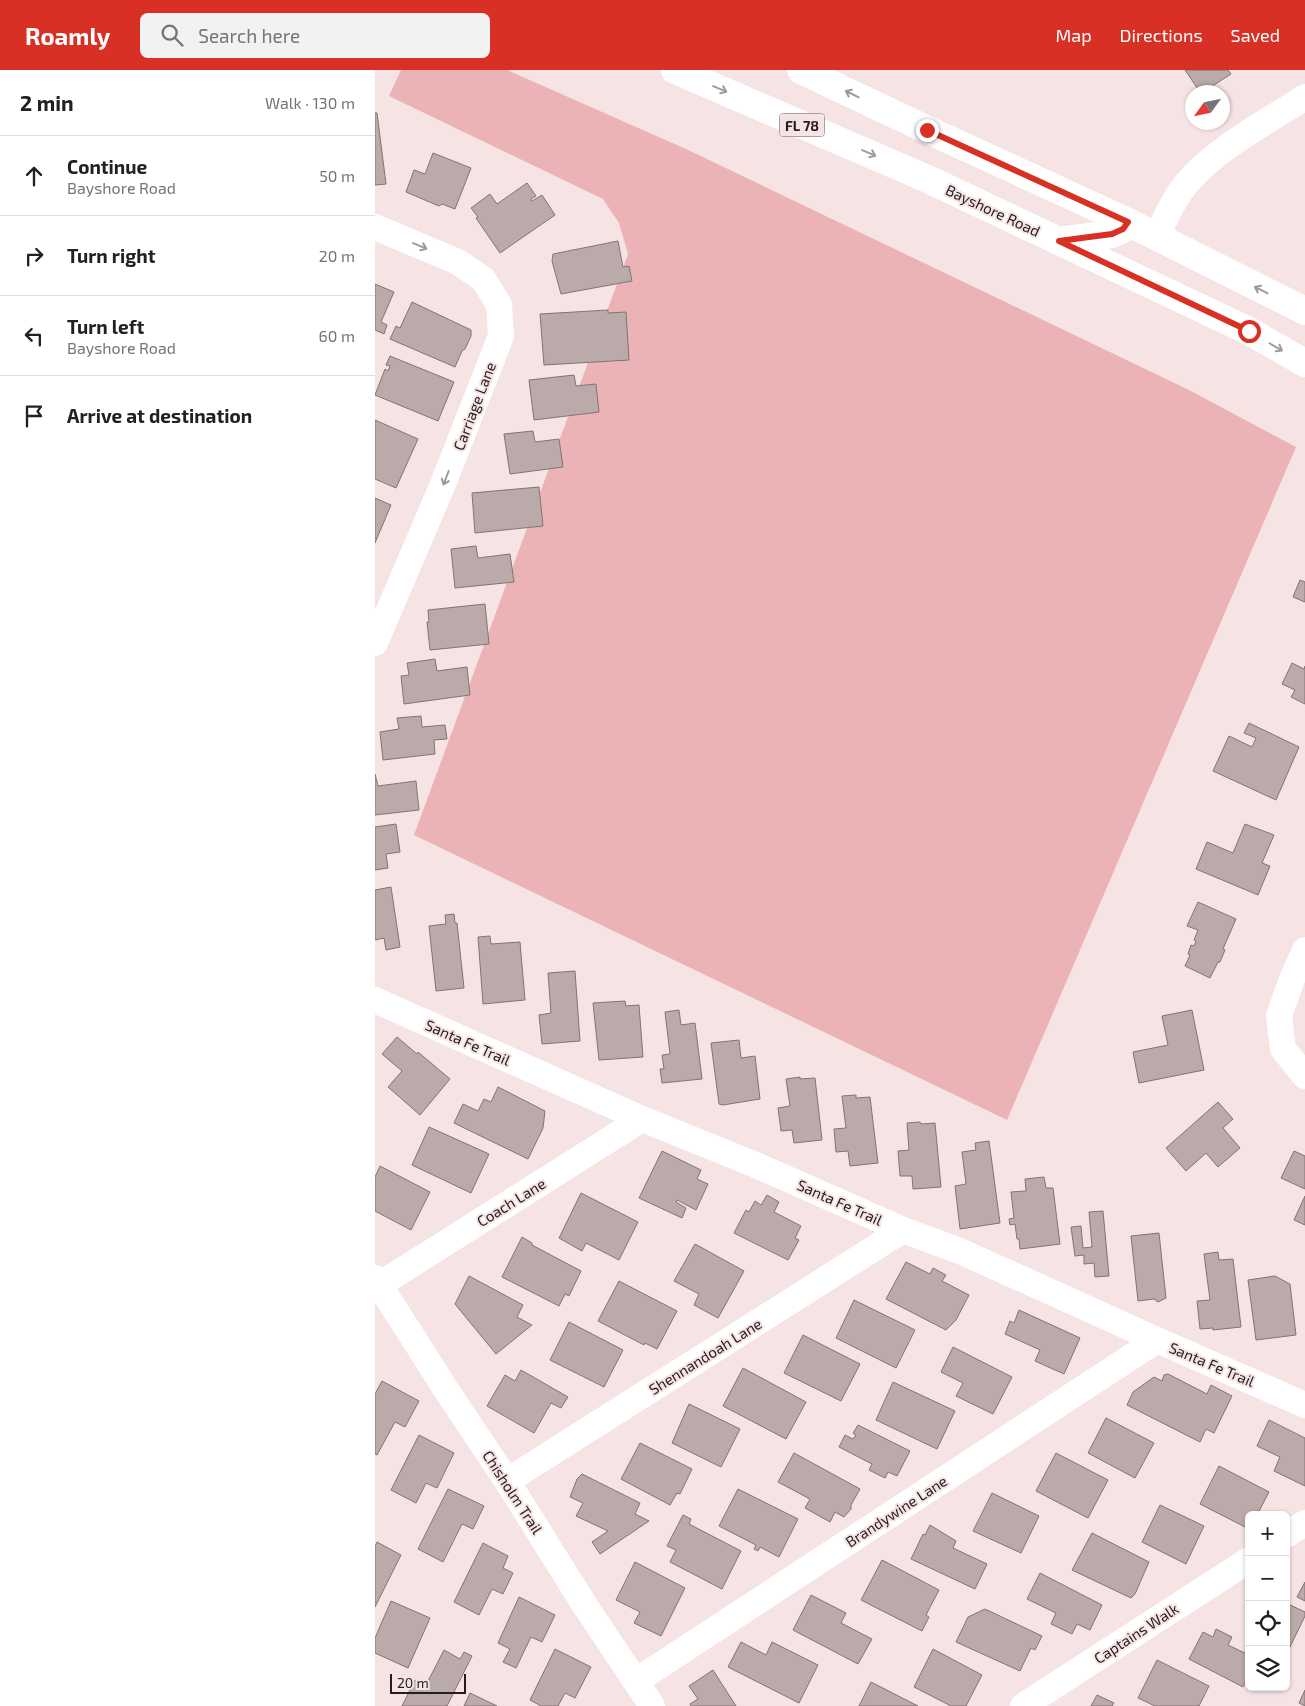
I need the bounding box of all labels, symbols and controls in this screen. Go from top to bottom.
search box [140,13,490,58]
text: Roamly [25,21,110,50]
icon: search [158,21,186,49]
text: Search here [198,24,300,47]
text: Map [1055,24,1092,46]
text: Directions [1120,24,1203,46]
text: Saved [1231,24,1280,46]
north arrow [1185,85,1230,130]
one-way arrow [712,86,727,95]
one-way arrow [845,89,860,99]
text: 2 min [20,90,74,115]
text: Walk · 130 m [265,93,355,112]
road number: FL 78 [779,114,825,136]
route end [916,119,939,142]
one-way arrow [861,149,876,159]
text: Continue [67,155,147,178]
icon: ahead [20,162,48,190]
text: 50 m [319,166,355,185]
text: Bayshore Road [67,178,176,197]
street label: Bayshore Road [943,180,1043,240]
icon: right [20,242,48,270]
one-way arrow [412,242,427,251]
text: Turn right [67,244,155,267]
text: 20 m [319,246,355,265]
one-way arrow [1254,284,1269,294]
text: Turn left [67,315,144,338]
route start [1238,320,1261,343]
icon: left [20,322,48,350]
text: 60 m [319,326,355,345]
text: Bayshore Road [67,338,176,357]
one-way arrow [1269,342,1283,352]
street label: Carriage Lane [449,359,499,453]
icon: arrive [20,402,48,430]
text: Arrive at destination [67,404,252,427]
one-way arrow [440,470,449,485]
street label: Santa Fe Trail [423,1015,514,1069]
street label: Coach Lane [473,1174,549,1230]
street label: Santa Fe Trail [795,1175,886,1229]
street label: Shennandoah Lane [645,1314,765,1398]
street label: Santa Fe Trail [1166,1338,1258,1390]
street label: Chisholm Trail [479,1447,547,1538]
street label: Brandywine Lane [842,1471,950,1551]
map controls [1245,1511,1290,1691]
button: + [1245,1511,1290,1556]
button: − [1245,1556,1290,1601]
street label: Captains Walk [1090,1599,1182,1667]
button: locate [1245,1601,1290,1646]
button: layers [1245,1646,1290,1691]
scale bar [390,1671,466,1694]
text: 20 m [397,1674,429,1691]

